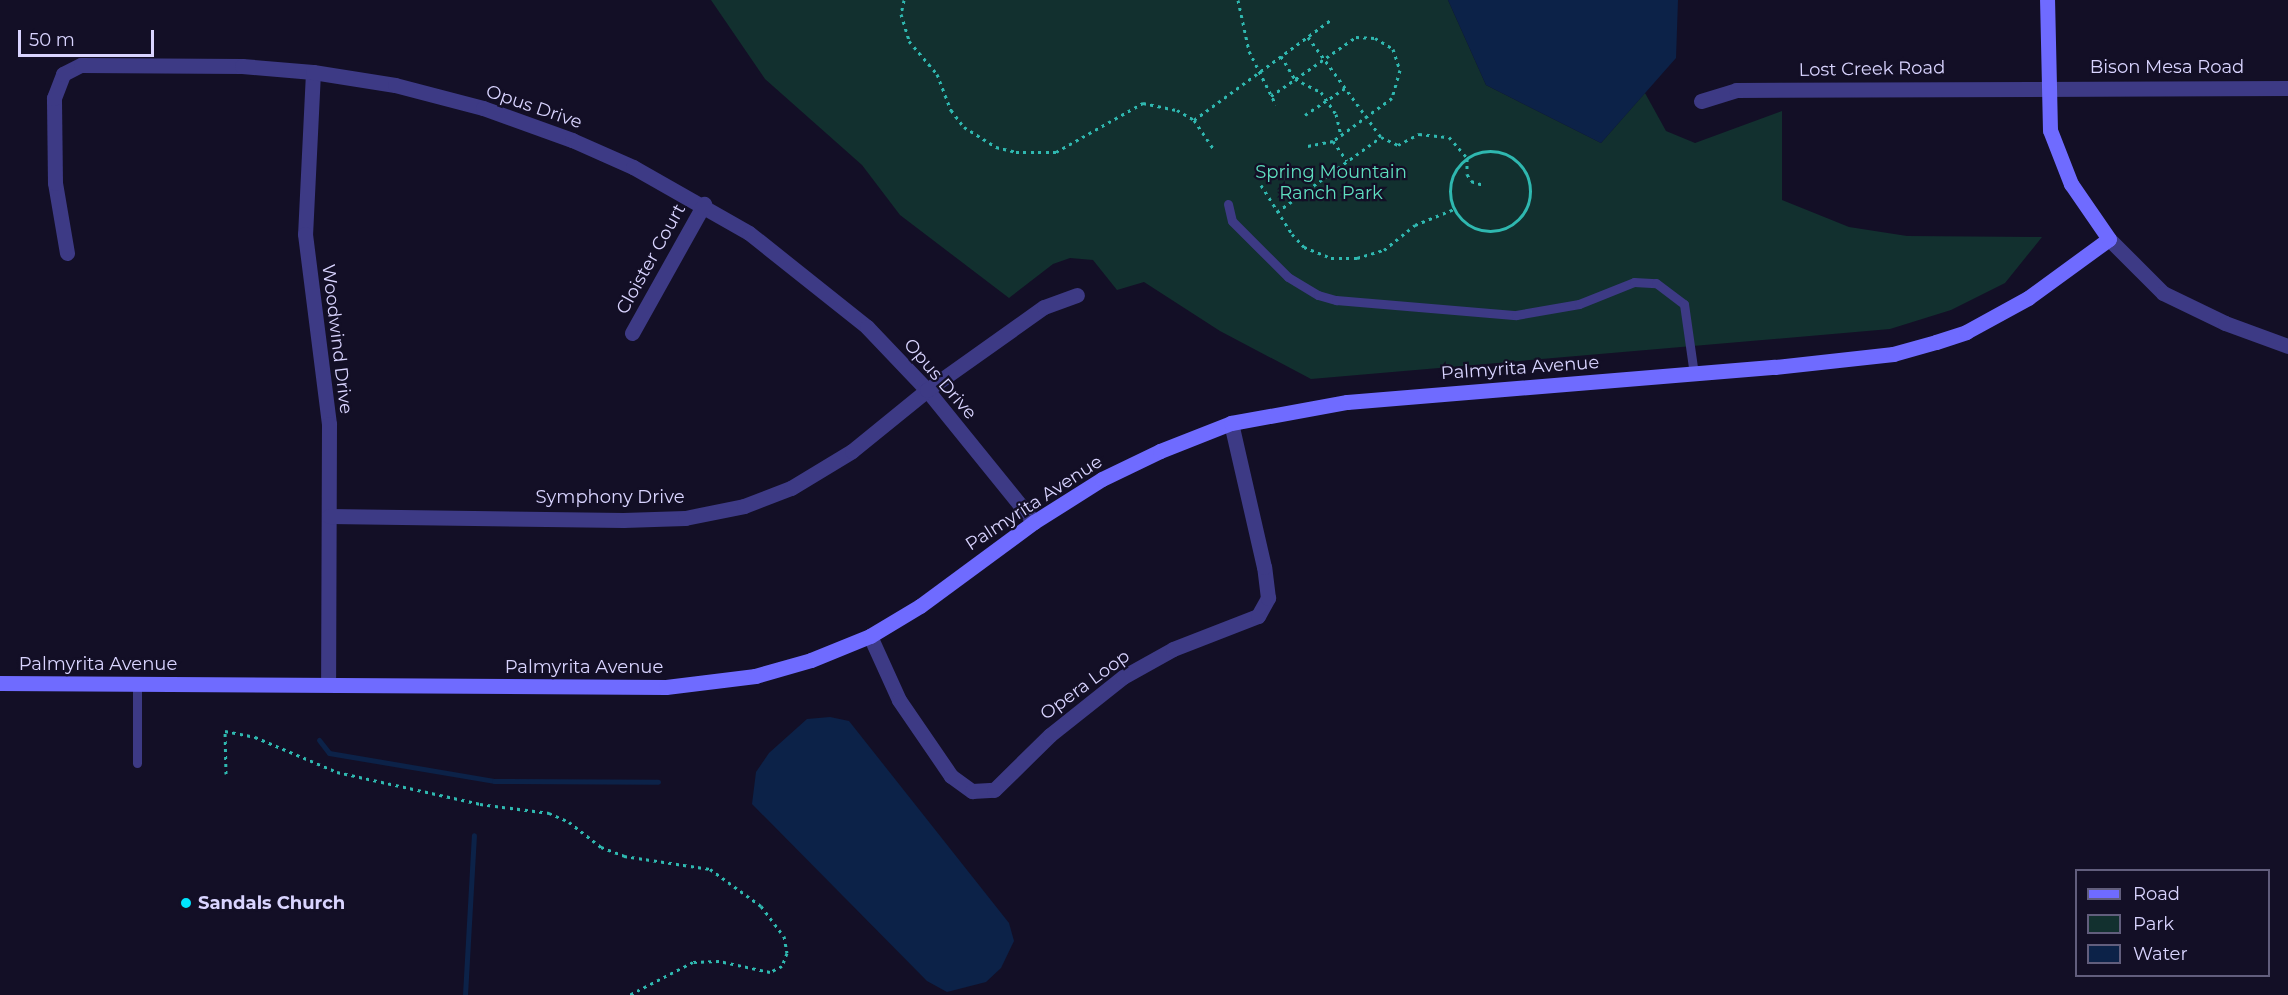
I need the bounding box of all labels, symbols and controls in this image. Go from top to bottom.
scale bar [21,18,158,56]
text: 50 m [29,29,75,51]
street label: Bison Mesa Road [2090,56,2244,78]
street label: Lost Creek Road [1799,57,1945,81]
street label: Opus Drive [483,81,585,133]
park label: Spring Mountain Ranch Park [1255,162,1407,204]
street label: Cloister Court [612,200,690,318]
street label: Woodwind Drive [317,263,357,415]
street label: Opus Drive [899,334,981,424]
street label: Palmyrita Avenue [1440,352,1600,384]
street label: Palmyrita Avenue [962,451,1106,555]
street label: Symphony Drive [535,486,685,508]
street label: Opera Loop [1036,645,1134,725]
street label: Palmyrita Avenue [19,653,177,675]
street label: Palmyrita Avenue [505,656,663,678]
legend [2075,869,2270,977]
text: Road [2133,883,2180,905]
place label: Sandals Church [198,892,345,914]
marker: Sandals Church [179,896,193,910]
text: Park [2133,913,2174,935]
text: Water [2133,943,2188,965]

